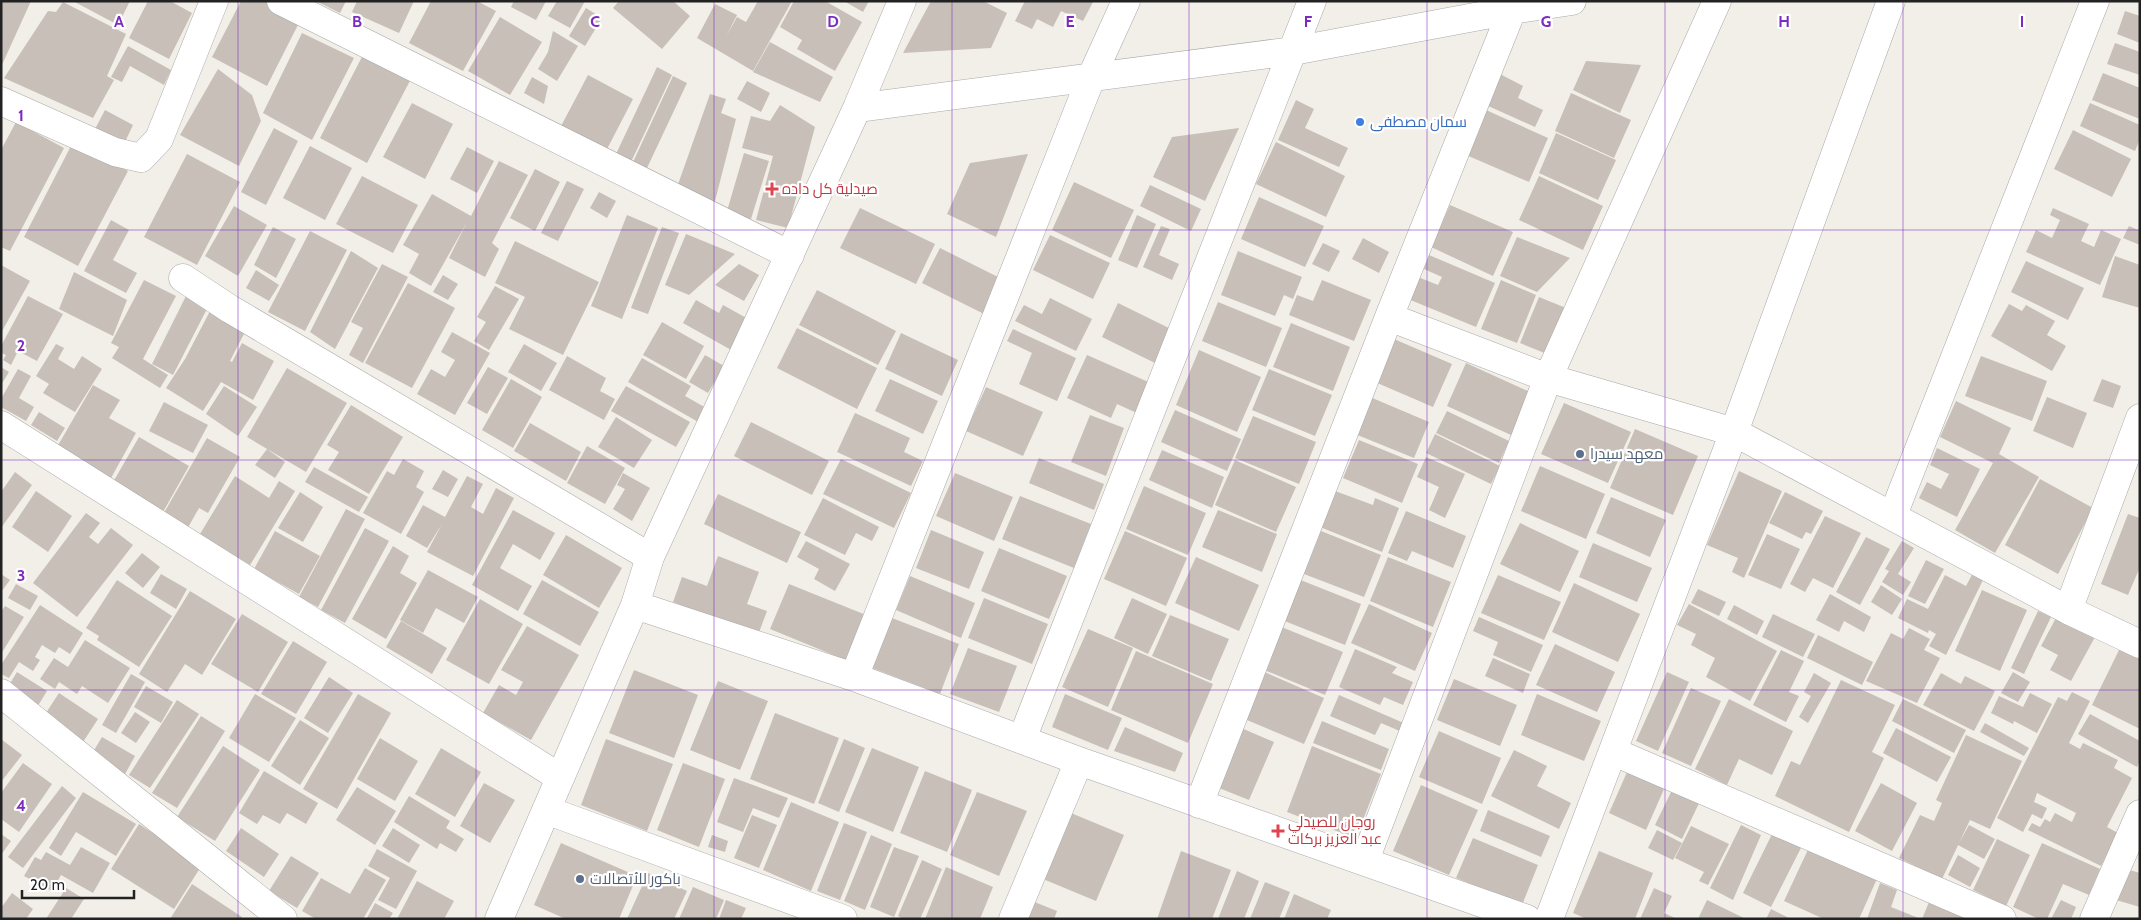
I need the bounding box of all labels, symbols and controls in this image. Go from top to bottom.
text: A [114,12,124,31]
text: B [352,12,362,31]
text: C [590,12,600,31]
text: D [827,12,839,31]
text: E [1065,12,1075,31]
text: F [1304,12,1313,31]
text: G [1541,12,1551,31]
text: H [1778,12,1790,31]
text: I [2020,12,2024,31]
text: 1 [18,106,24,125]
place label: سمان مصطفى [1370,113,1467,132]
marker: سمان مصطفى [1354,116,1366,128]
place label: صيدلية كل داده [782,180,878,199]
marker: صيدلية كل داده [766,183,778,195]
text: 2 [17,336,25,355]
place label: معهد سيدرا [1590,445,1663,464]
marker: معهد سيدرا [1574,448,1586,460]
text: 3 [17,566,25,585]
text: 4 [16,796,26,815]
place label: روجان للصيدلي عبد العزيز بركات [1288,813,1382,848]
marker: روجان للصيدلي عبد العزيز بركات [1272,825,1284,837]
scale bar [22,868,135,900]
place label: باكور للأتصالات [590,870,681,888]
marker: باكور للأتصالات [574,873,586,885]
text: 20 m [30,876,65,894]

